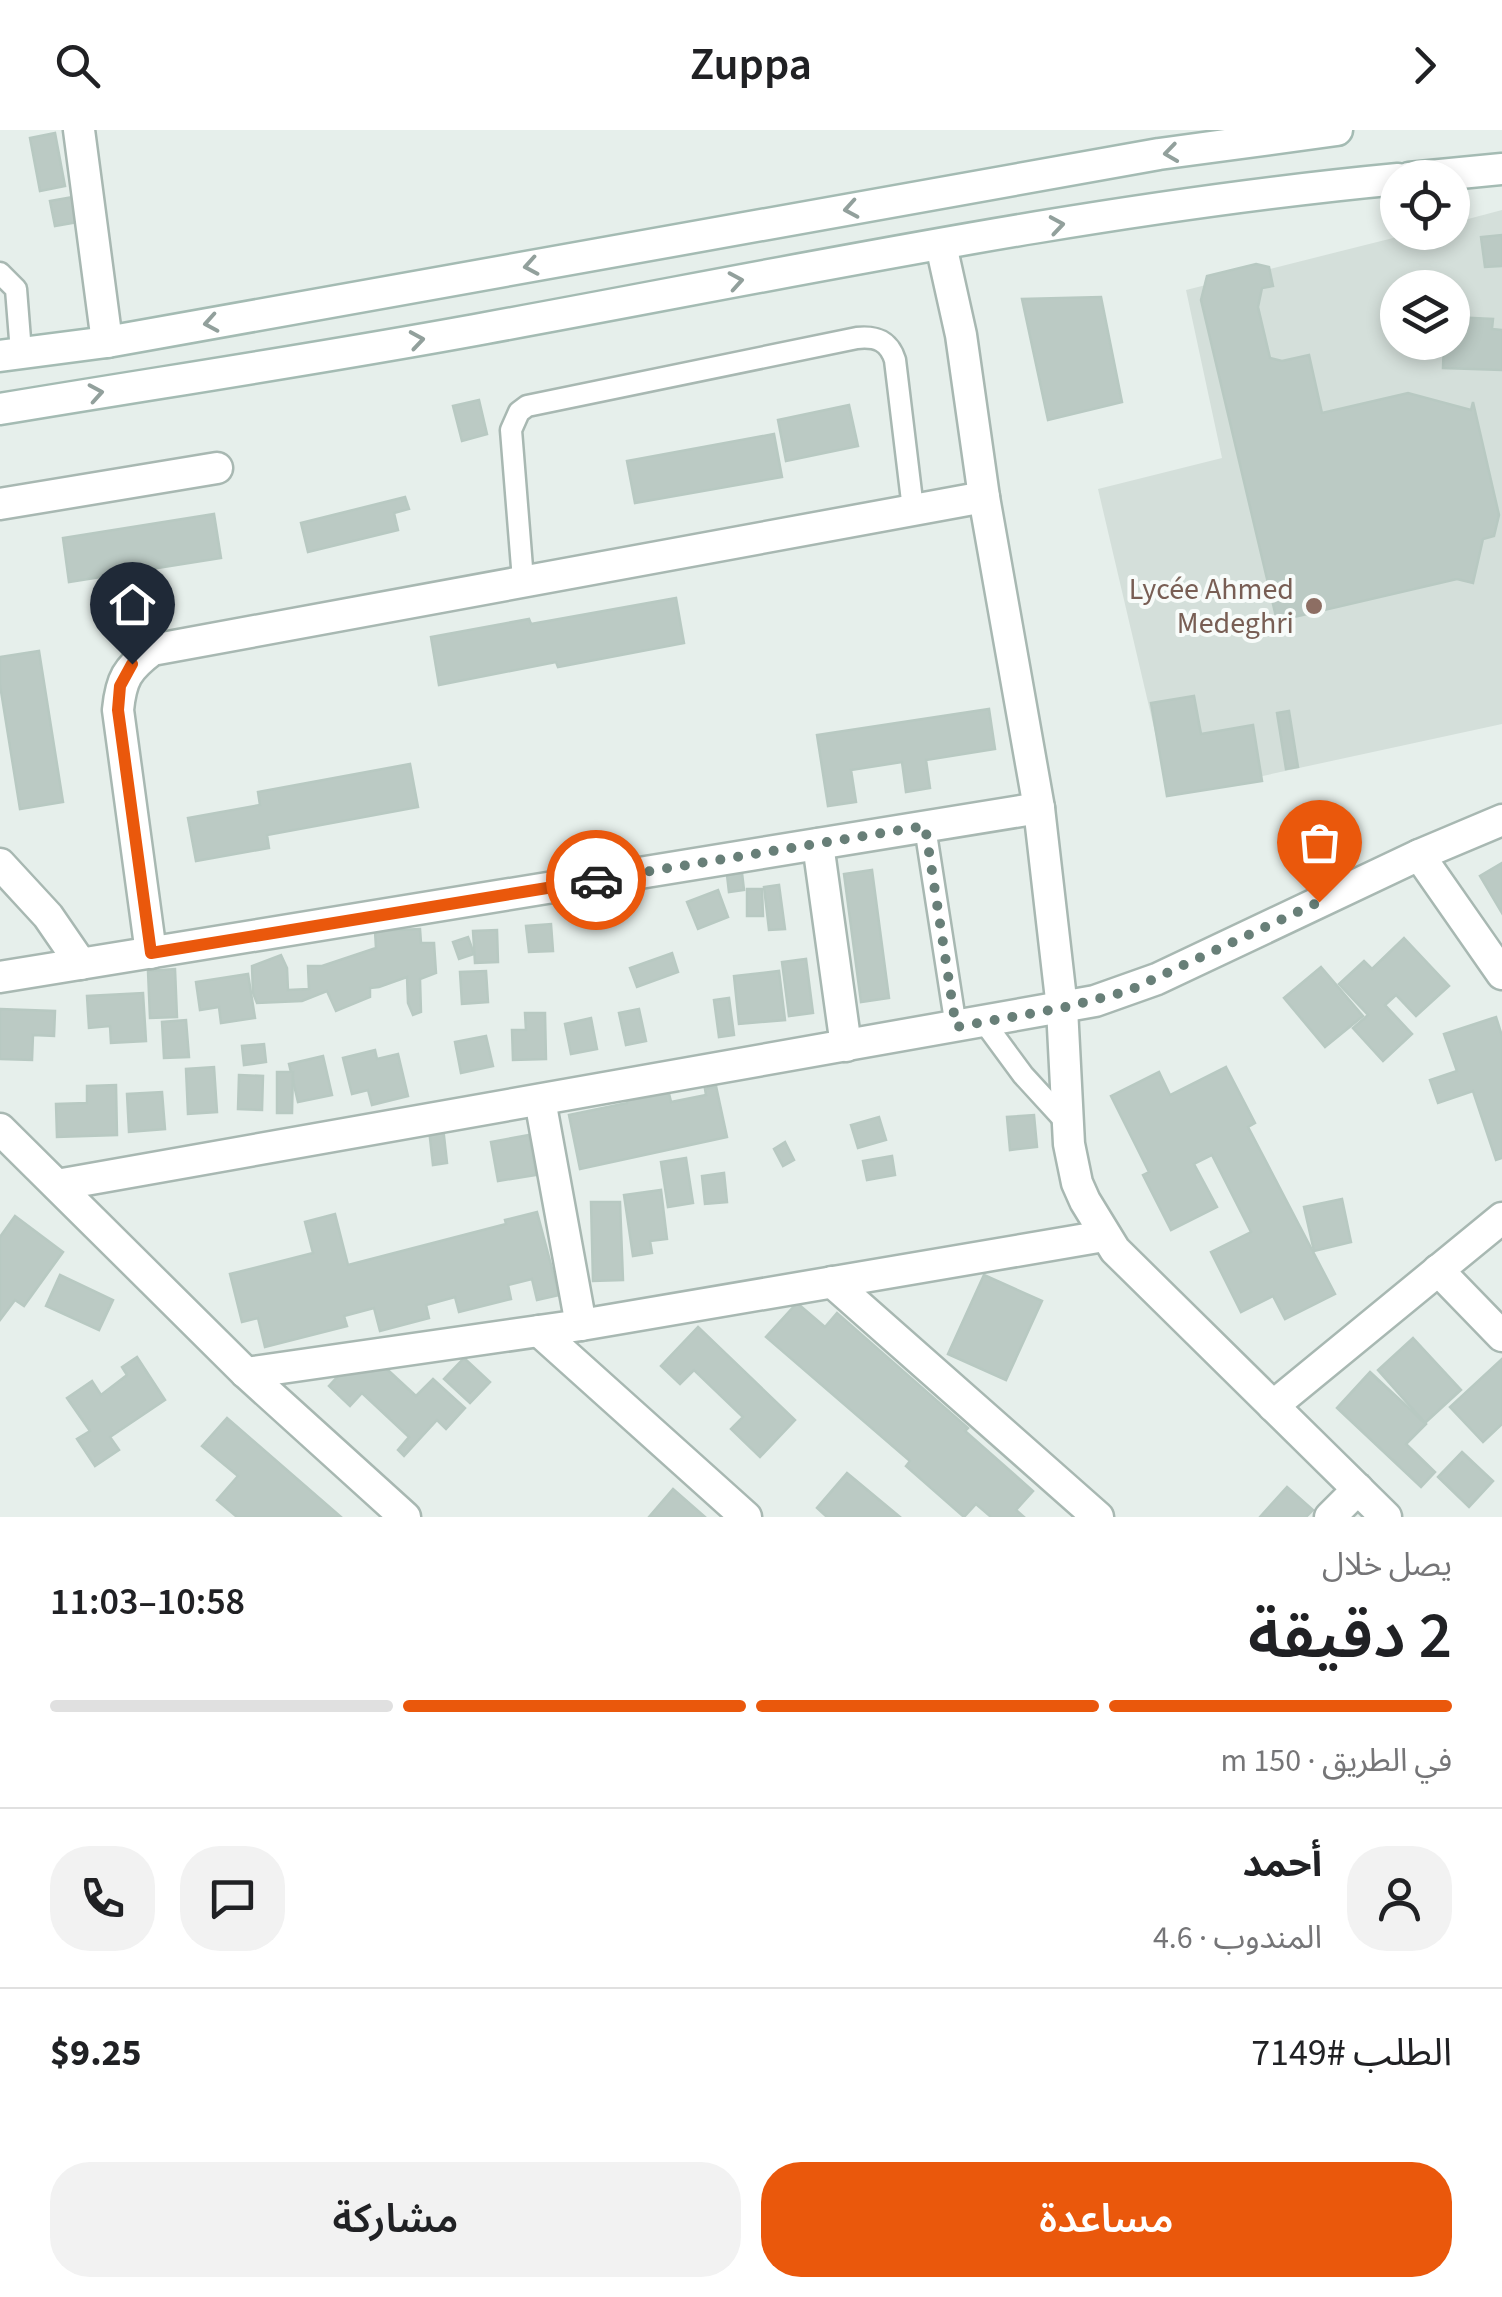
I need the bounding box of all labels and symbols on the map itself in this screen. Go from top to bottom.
one-way arrow [1163,141,1179,162]
one-way arrow [843,198,859,219]
one-way arrow [1048,216,1065,237]
one-way arrow [523,255,539,276]
one-way arrow [728,271,745,292]
one-way arrow [203,312,219,333]
one-way arrow [409,330,425,351]
one-way arrow [88,383,104,404]
pin [90,562,175,665]
place label: Lycée Ahmed Medeghri [1129,568,1294,645]
marker: Lycée Ahmed Medeghri [1303,595,1325,617]
pin [1277,800,1362,903]
courier [546,830,646,930]

